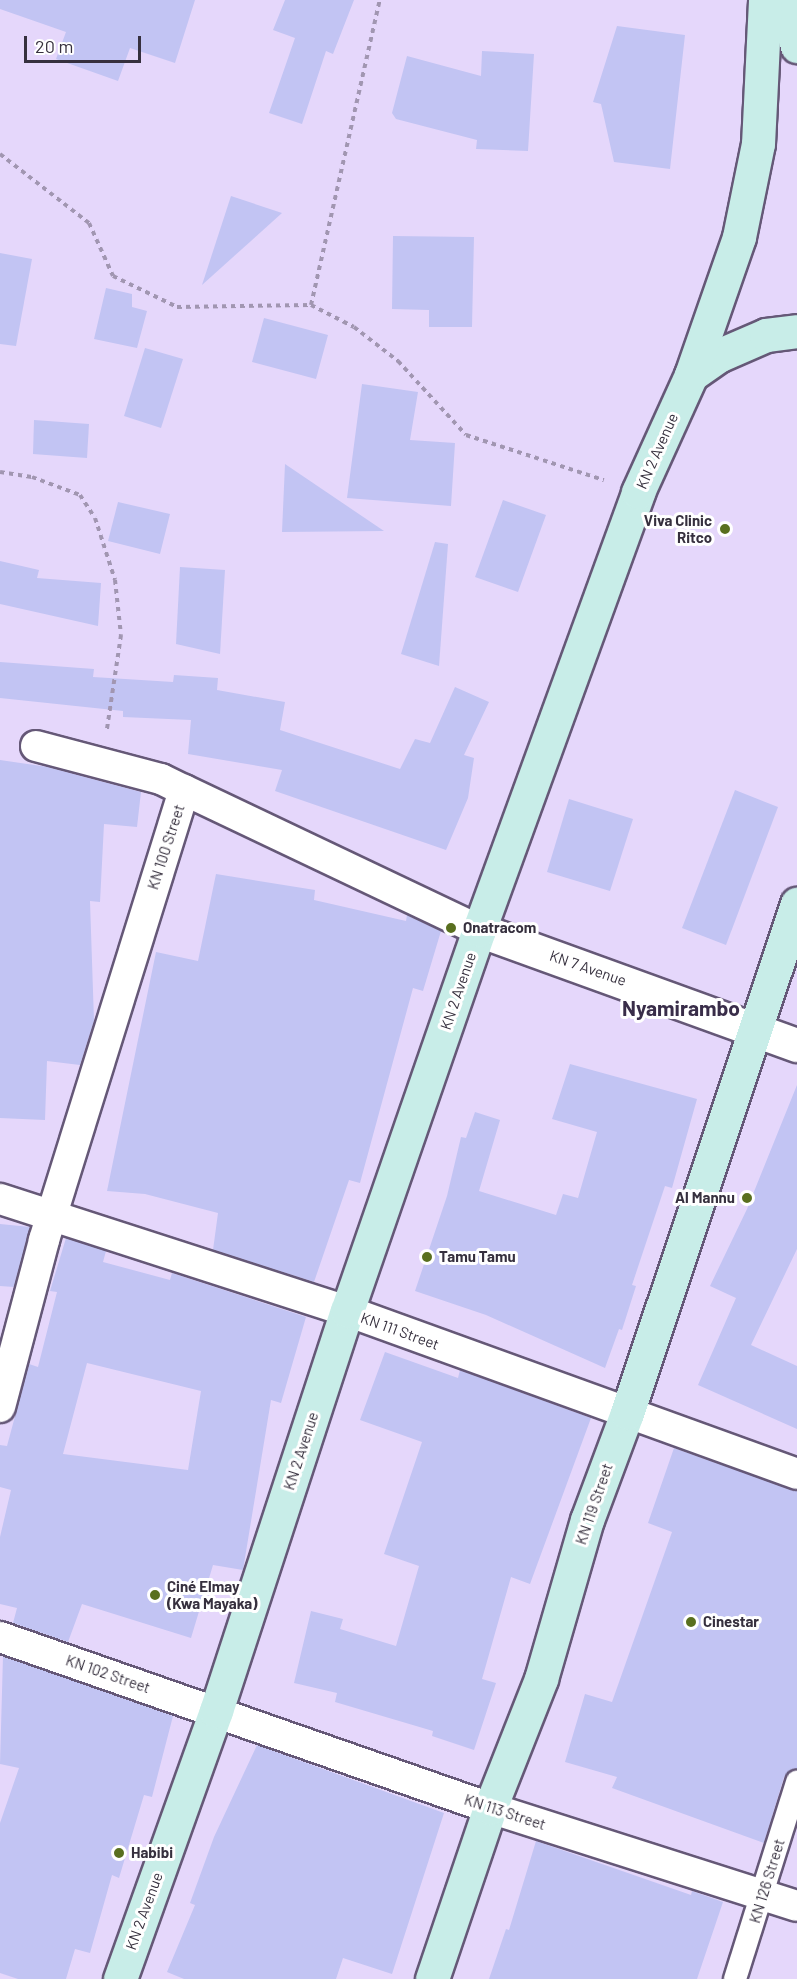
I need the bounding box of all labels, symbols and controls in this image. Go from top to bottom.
scale bar [27,24,144,62]
text: 20 m [35,35,73,57]
street label: KN 2 Avenue [632,410,682,492]
place label: Viva Clinic Ritco [644,511,712,546]
marker: Viva Clinic Ritco [716,520,734,538]
street label: KN 100 Street [144,802,188,892]
place label: Onatracom [463,919,536,937]
marker: Onatracom [444,921,458,935]
street label: KN 7 Avenue [547,946,629,990]
street label: KN 2 Avenue [436,950,480,1032]
district label: Nyamirambo [622,995,740,1021]
place label: Al Mannu [675,1189,735,1207]
marker: Al Mannu [740,1191,754,1205]
place label: Tamu Tamu [439,1248,516,1266]
marker: Tamu Tamu [420,1250,434,1264]
street label: KN 111 Street [358,1309,442,1353]
street label: KN 2 Avenue [280,1410,322,1492]
street label: KN 119 Street [572,1461,616,1547]
place label: Ciné Elmay (Kwa Mayaka) [167,1577,257,1612]
marker: Ciné Elmay (Kwa Mayaka) [148,1588,162,1602]
place label: Cinestar [703,1613,759,1631]
marker: Cinestar [684,1615,698,1629]
street label: KN 102 Street [63,1651,153,1697]
street label: KN 113 Street [462,1790,548,1834]
street label: KN 126 Street [746,1837,788,1925]
place label: Habibi [131,1844,173,1862]
marker: Habibi [112,1846,126,1860]
street label: KN 2 Avenue [122,1870,166,1952]

